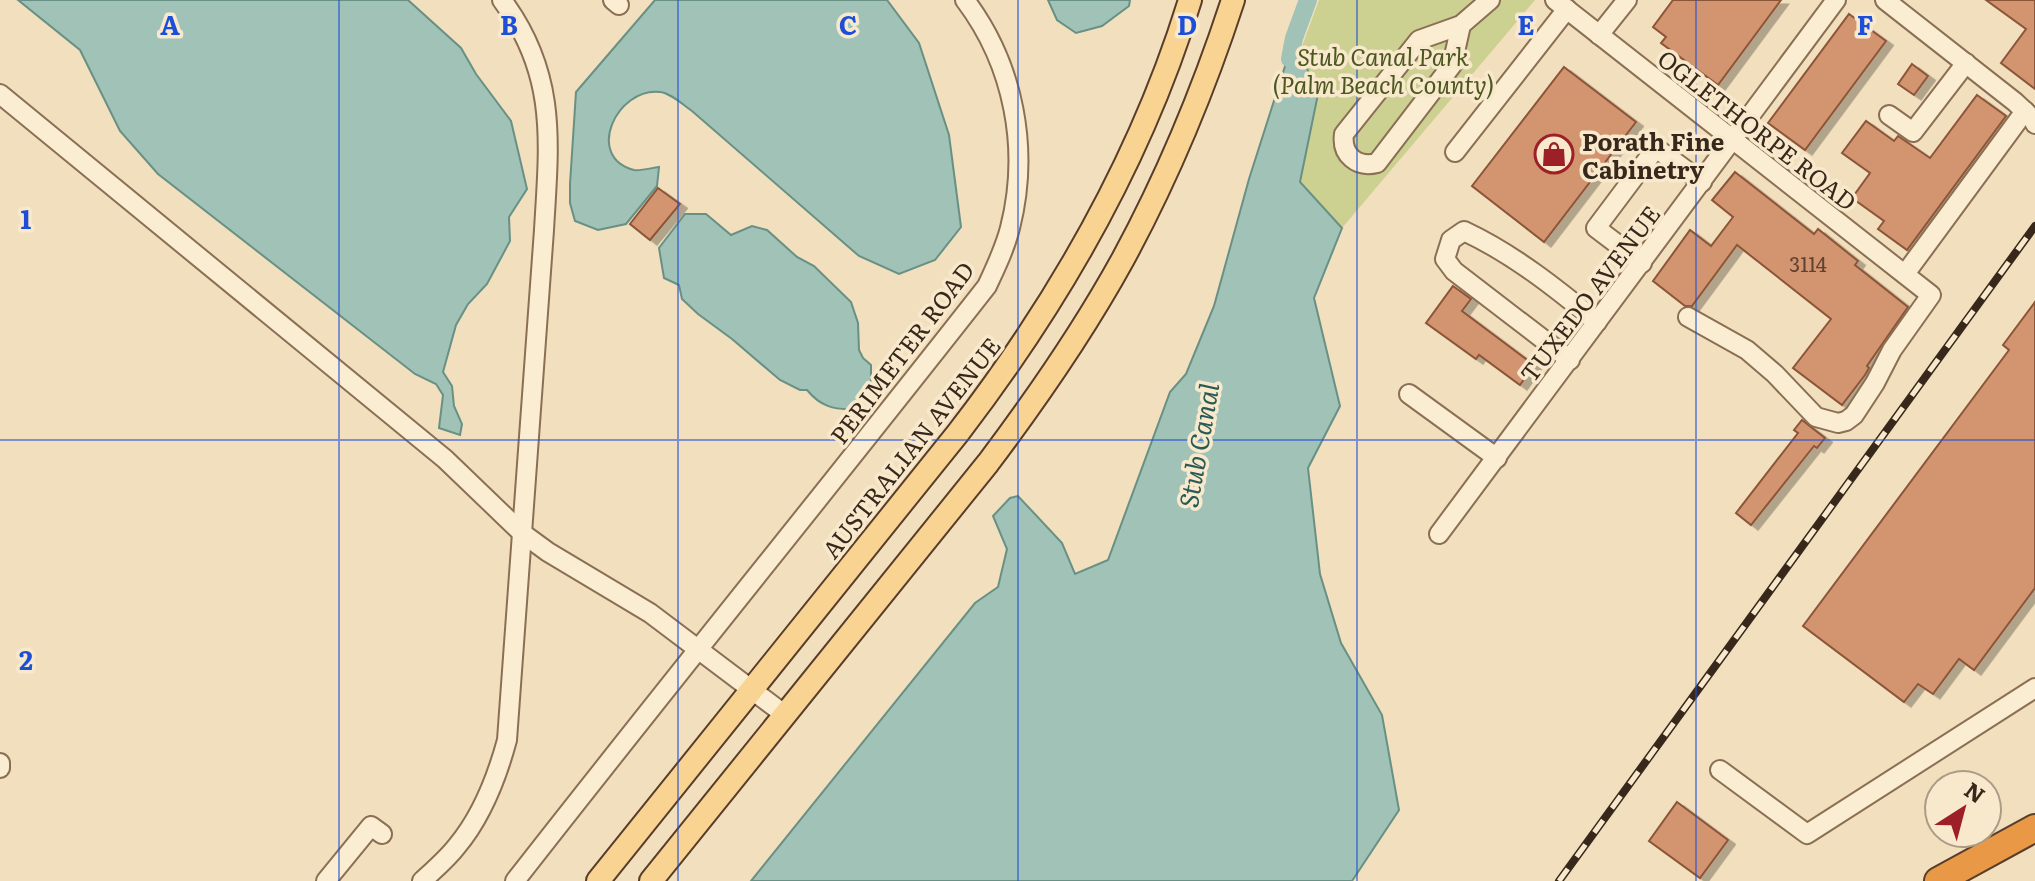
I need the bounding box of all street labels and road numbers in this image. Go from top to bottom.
street label: OGLETHORPE ROAD [1651,40,1865,218]
street label: TUXEDO AVENUE [1511,197,1667,389]
street label: PERIMETER ROAD [821,253,981,451]
street label: AUSTRALIAN AVENUE [812,329,1008,565]

